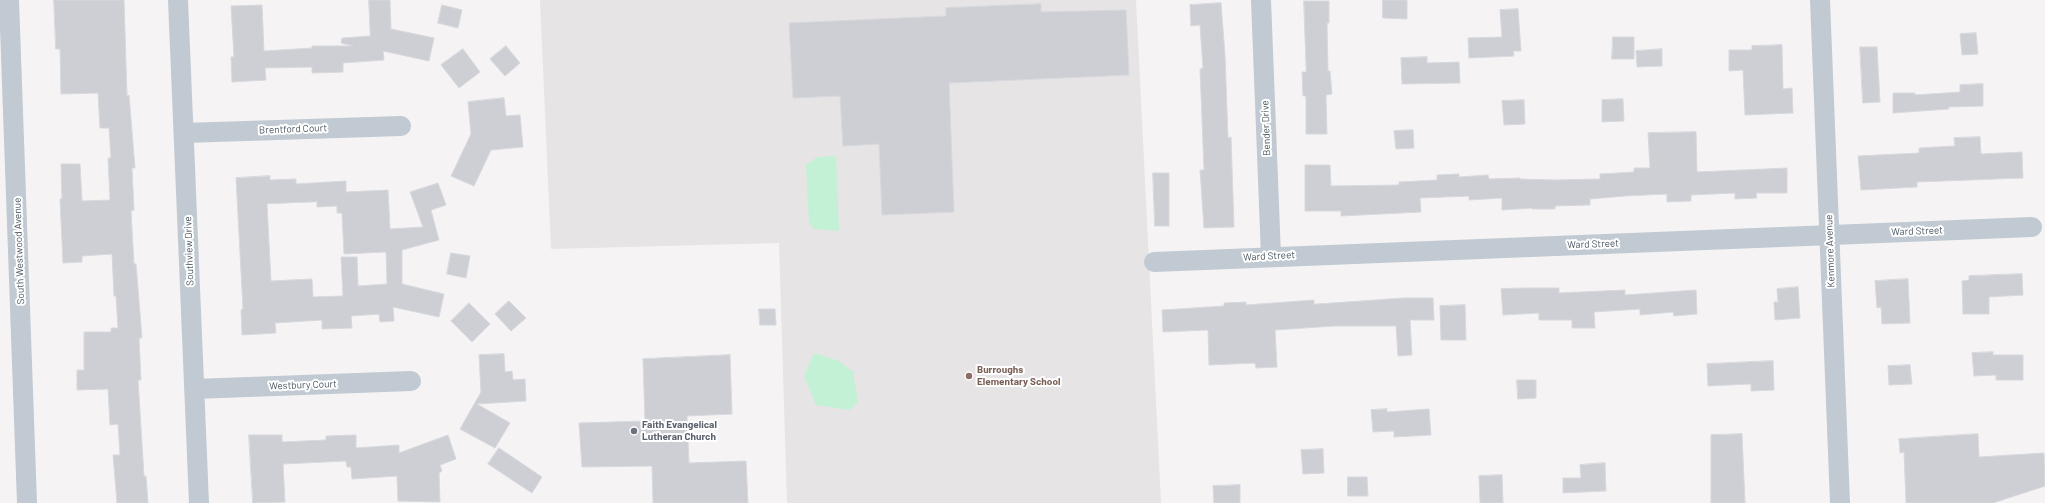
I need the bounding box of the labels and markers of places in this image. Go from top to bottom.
place label: Burroughs Elementary School [977,364,1060,388]
marker: Burroughs Elementary School [964,371,974,381]
place label: Faith Evangelical Lutheran Church [642,419,717,442]
marker: Faith Evangelical Lutheran Church [629,426,639,436]

